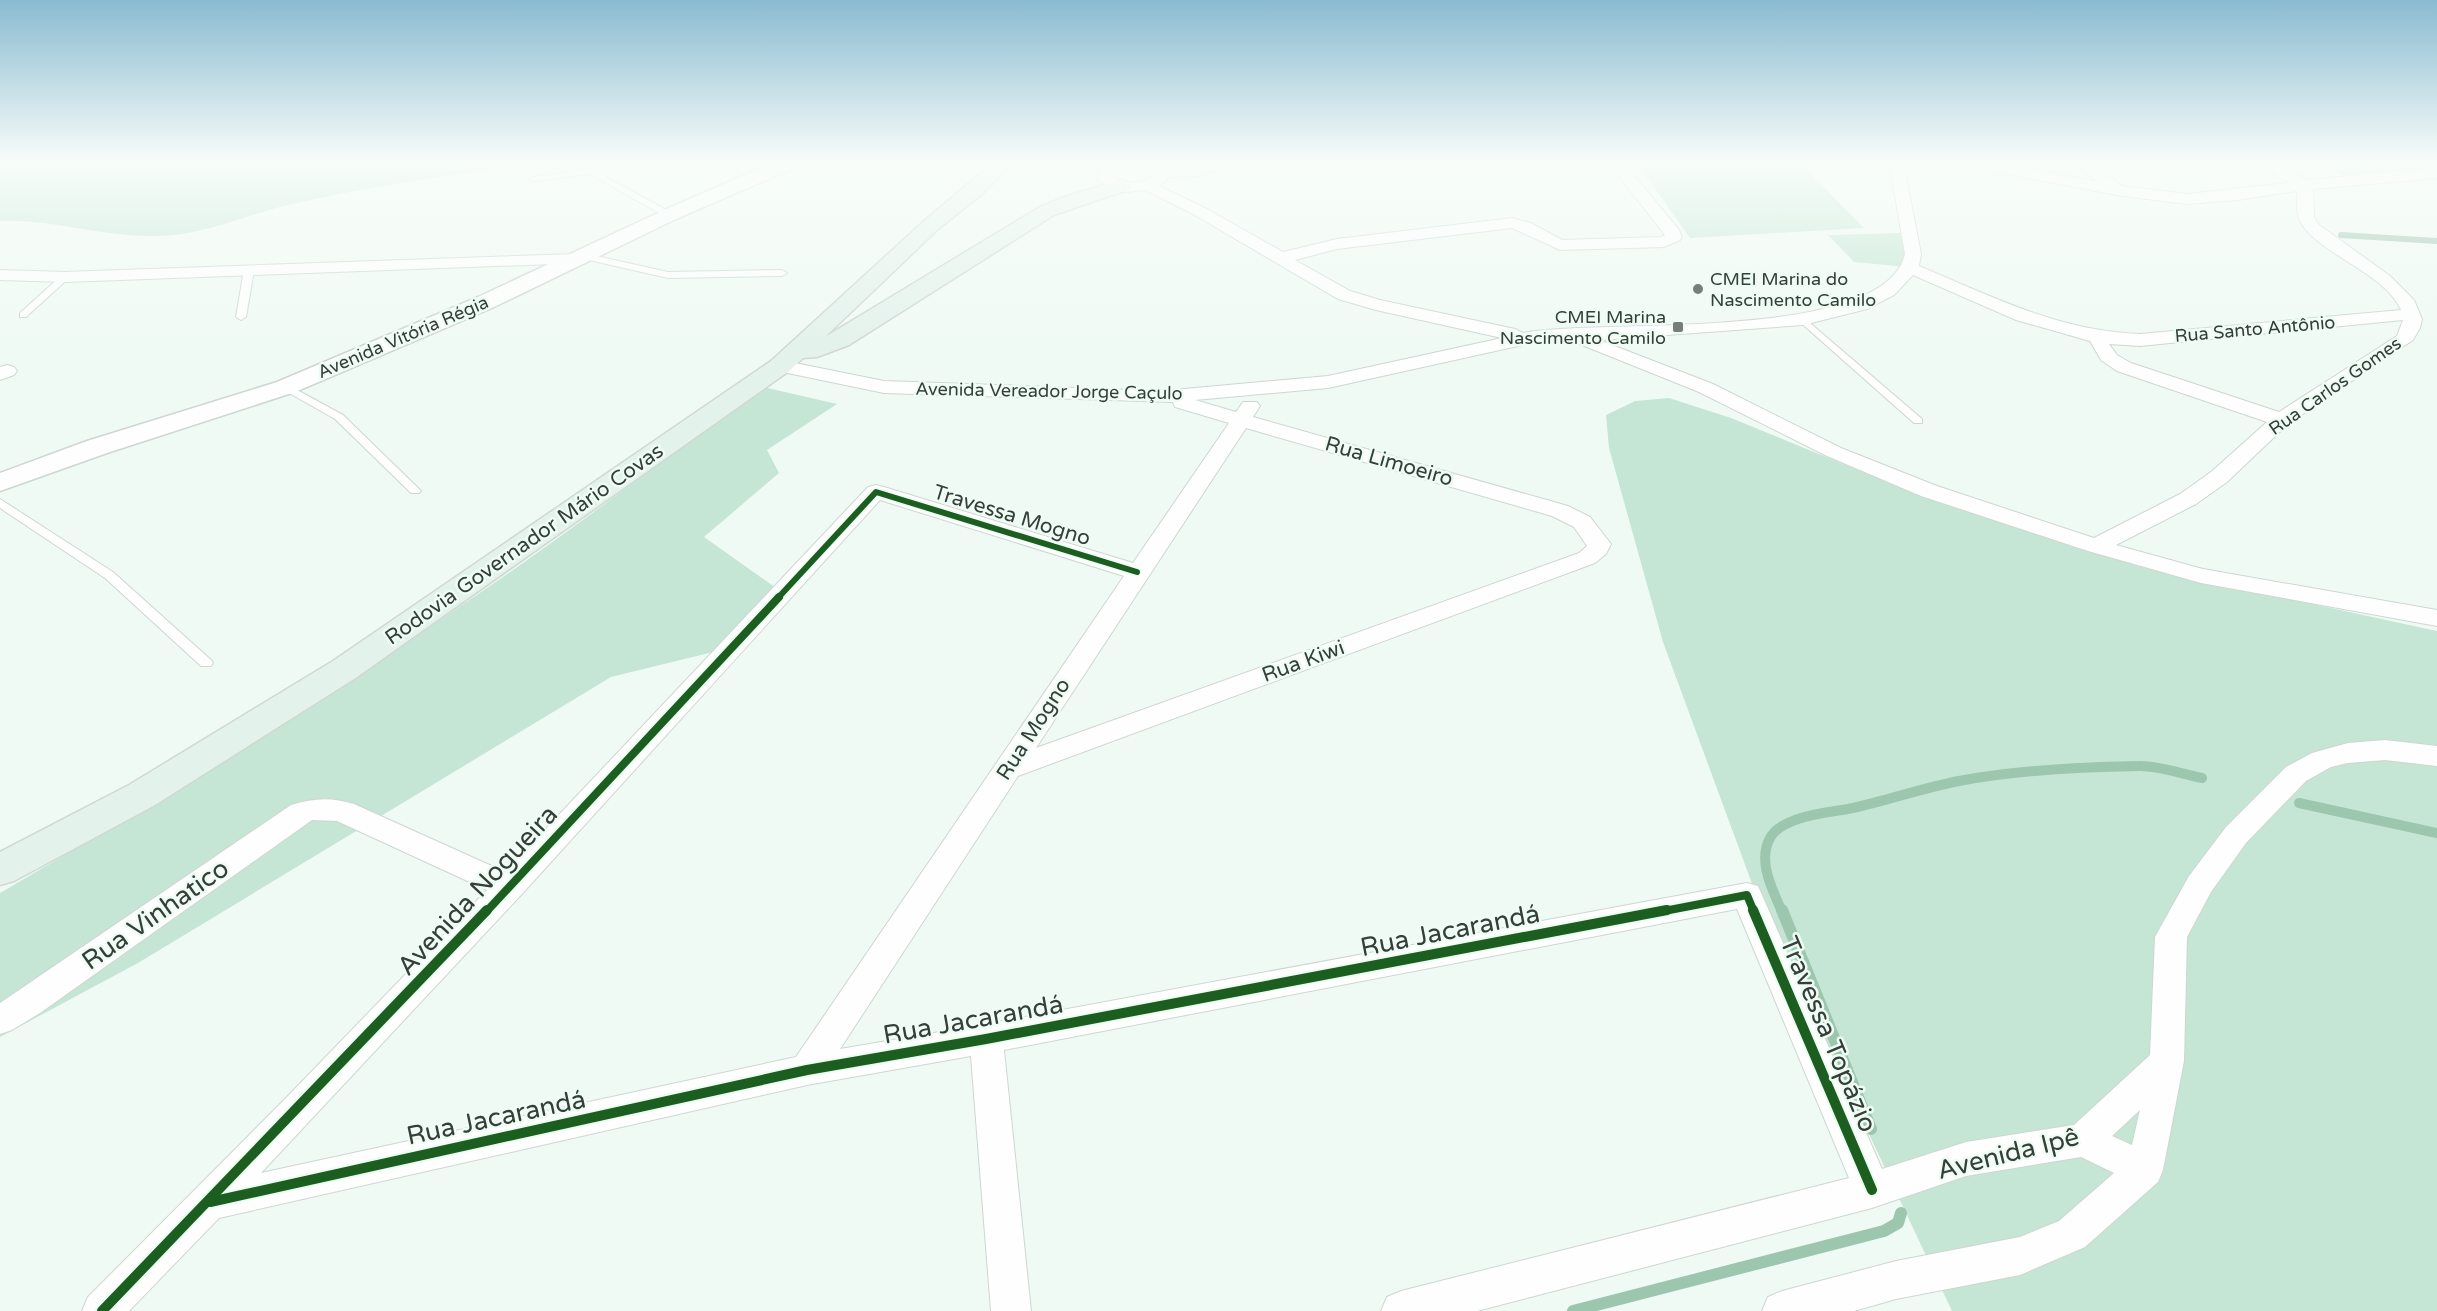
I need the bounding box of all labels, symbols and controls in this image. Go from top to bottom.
place label: CMEI Marina do Nascimento Camilo [1710,268,1876,311]
marker: CMEI Marina do Nascimento Camilo [1691,282,1705,296]
street label: Avenida Vitória Régia [314,291,492,383]
place label: CMEI Marina Nascimento Camilo [1500,306,1666,349]
street label: Rua Santo Antônio [2174,311,2336,347]
marker: CMEI Marina Nascimento Camilo [1671,320,1685,334]
street label: Rua Carlos Gomes [2264,332,2406,440]
street label: Avenida Vereador Jorge Caçulo [915,378,1183,404]
street label: Rua Limoeiro [1322,431,1456,492]
street label: Rodovia Governador Mário Covas [380,438,668,650]
street label: Travessa Mogno [930,480,1093,551]
street label: Rua Kiwi [1258,635,1348,688]
street label: Rua Mogno [991,674,1076,785]
street label: Avenida Nogueira [391,799,564,982]
street label: Rua Vinhatico [76,852,235,976]
street label: Rua Jacarandá [1358,898,1543,963]
street label: Travessa Topázio [1773,932,1884,1137]
street label: Rua Jacarandá [881,988,1066,1051]
street label: Rua Jacarandá [404,1083,589,1152]
street label: Avenida Ipê [1934,1121,2082,1186]

